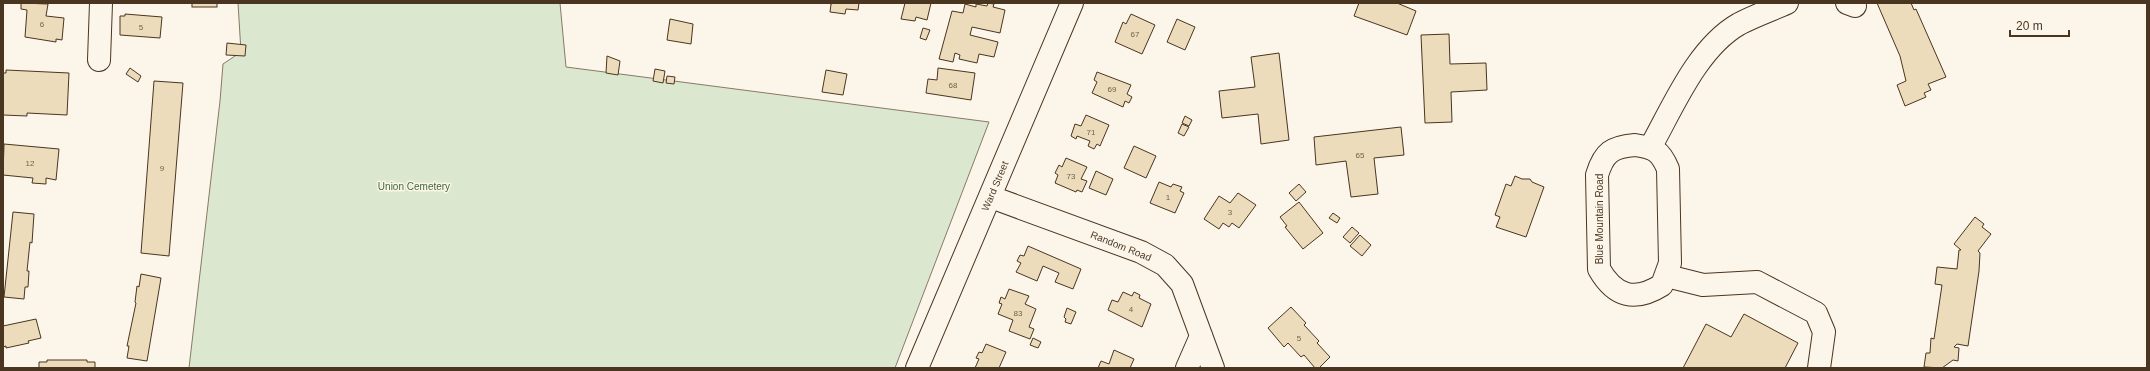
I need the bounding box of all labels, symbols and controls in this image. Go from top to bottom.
scale bar [2010,12,2069,38]
text: 20 m [2016,19,2043,33]
house number: 6 [40,20,45,29]
house number: 5 [139,23,144,32]
house number: 67 [1131,30,1140,39]
house number: 68 [949,81,958,90]
house number: 69 [1108,85,1117,94]
house number: 71 [1087,128,1096,137]
house number: 65 [1356,151,1365,160]
house number: 12 [26,159,35,168]
street label: Ward Street [980,159,1010,213]
house number: 9 [160,164,165,173]
house number: 73 [1067,172,1076,181]
street label: Blue Mountain Road [1594,174,1605,264]
park label: Union Cemetery [378,181,450,192]
house number: 1 [1166,193,1171,202]
house number: 3 [1228,208,1233,217]
street label: Random Road [1089,229,1153,263]
house number: 4 [1129,305,1134,314]
house number: 83 [1014,309,1023,318]
house number: 5 [1297,334,1302,343]

